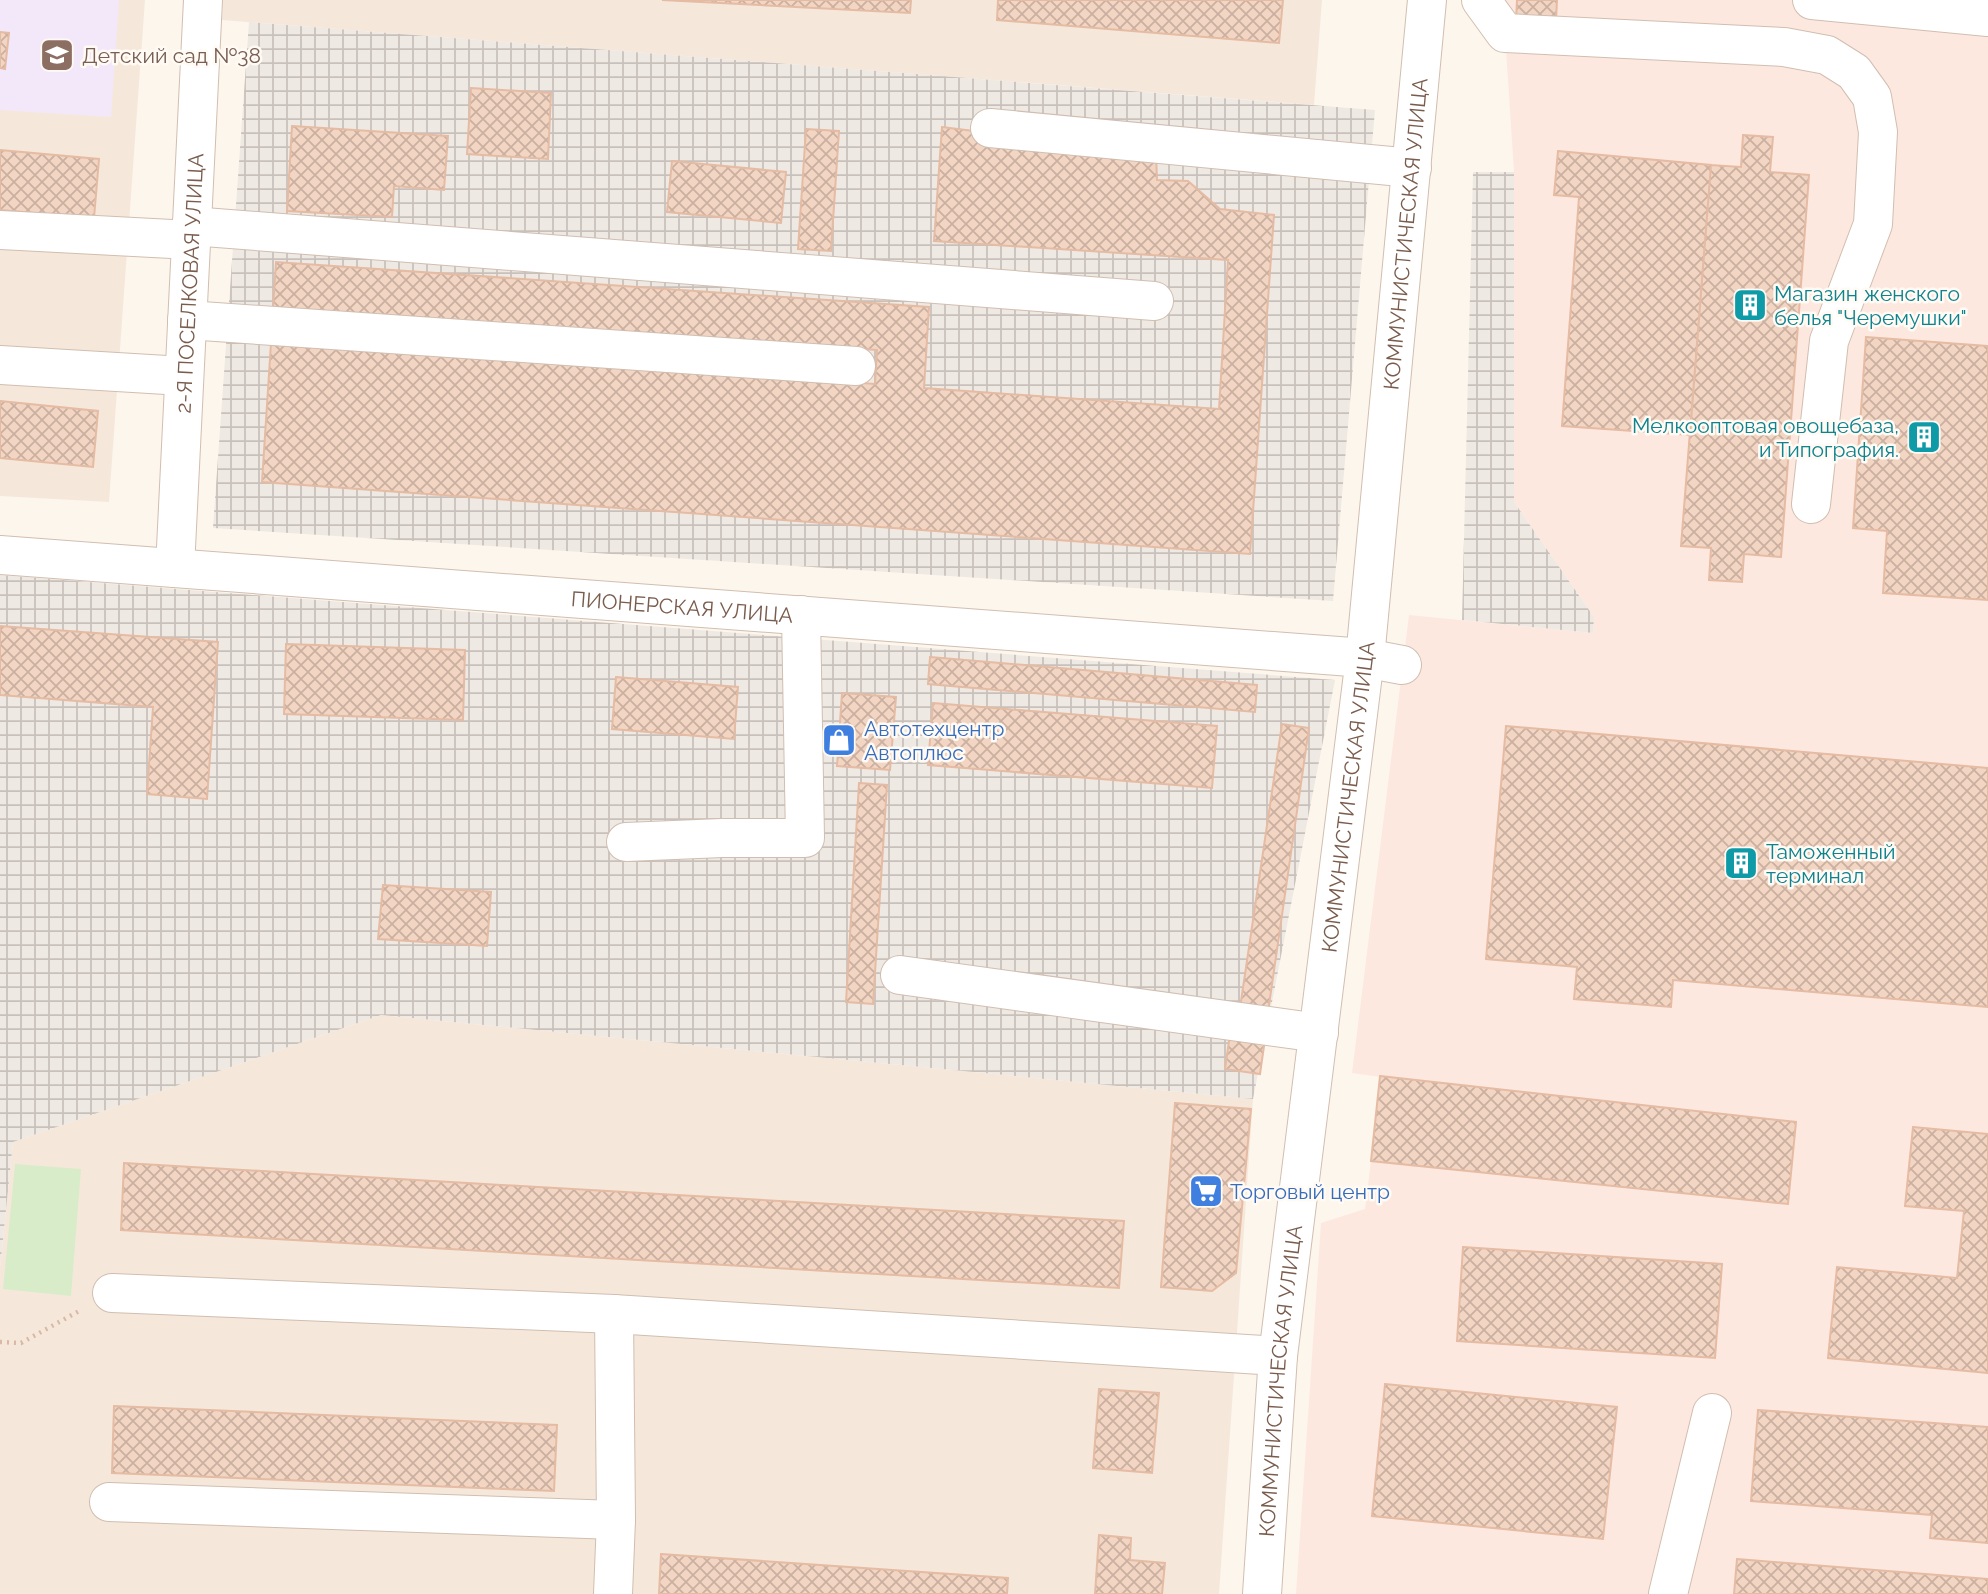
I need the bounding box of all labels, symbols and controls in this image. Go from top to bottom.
school or university icon: Детский сад №38 [38,36,76,74]
place label: Детский сад №38 [82,43,261,68]
street label: КОММУНИСТИЧЕСКАЯ УЛИЦА [1378,77,1432,391]
street label: 2-Я ПОСЕЛКОВАЯ УЛИЦА [170,153,208,414]
place label: Магазин женского белья "Черемушки" [1774,281,1967,330]
building icon: Магазин женского белья "Черемушки" [1731,286,1769,324]
place label: Мелкооптовая овощебаза, и Типография. [1632,413,1899,462]
building icon: Мелкооптовая овощебаза, и Типография. [1905,418,1943,456]
street label: ПИОНЕРСКАЯ УЛИЦА [570,586,794,627]
street label: КОММУНИСТИЧЕСКАЯ УЛИЦА [1316,640,1379,954]
place label: Автотехцентр Автоплюс [864,716,1005,765]
shop icon: Автотехцентр Автоплюс [820,721,858,759]
place label: Таможенный терминал [1766,839,1895,888]
building icon: Таможенный терминал [1722,844,1760,882]
supermarket icon: Торговый центр [1187,1172,1225,1210]
place label: Торговый центр [1230,1179,1390,1204]
street label: КОММУНИСТИЧЕСКАЯ УЛИЦА [1253,1223,1307,1538]

